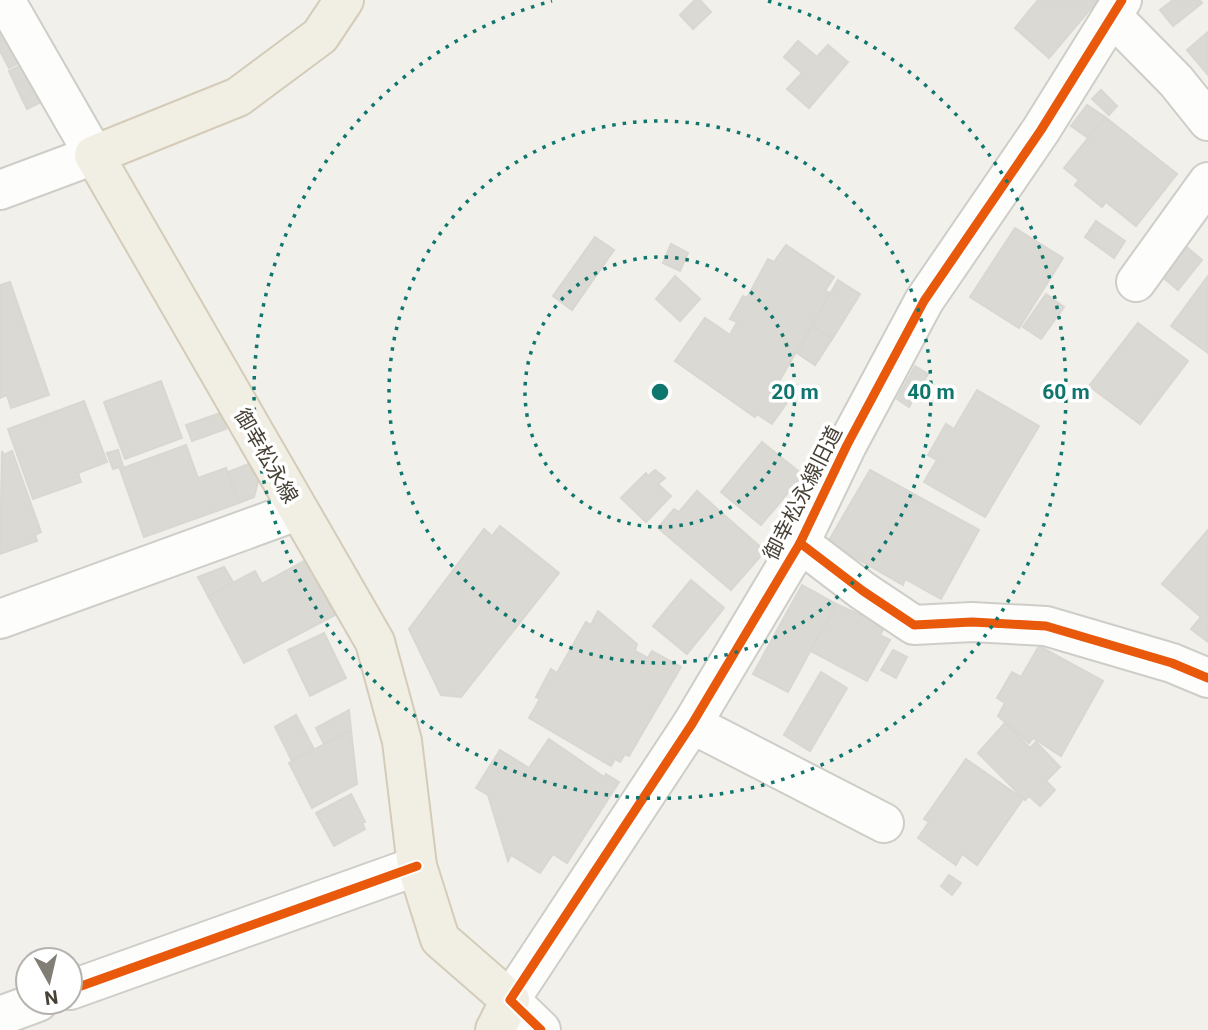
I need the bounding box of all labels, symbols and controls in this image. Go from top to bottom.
centre of rings [648,380,672,404]
text: 20 m [771,380,819,404]
text: 40 m [907,380,955,404]
text: 60 m [1042,380,1090,404]
street label: 御幸松永線 [229,405,303,507]
street label: 御幸松永線旧道 [759,422,847,564]
north arrow [14,946,84,1016]
text: N [43,985,60,1010]

